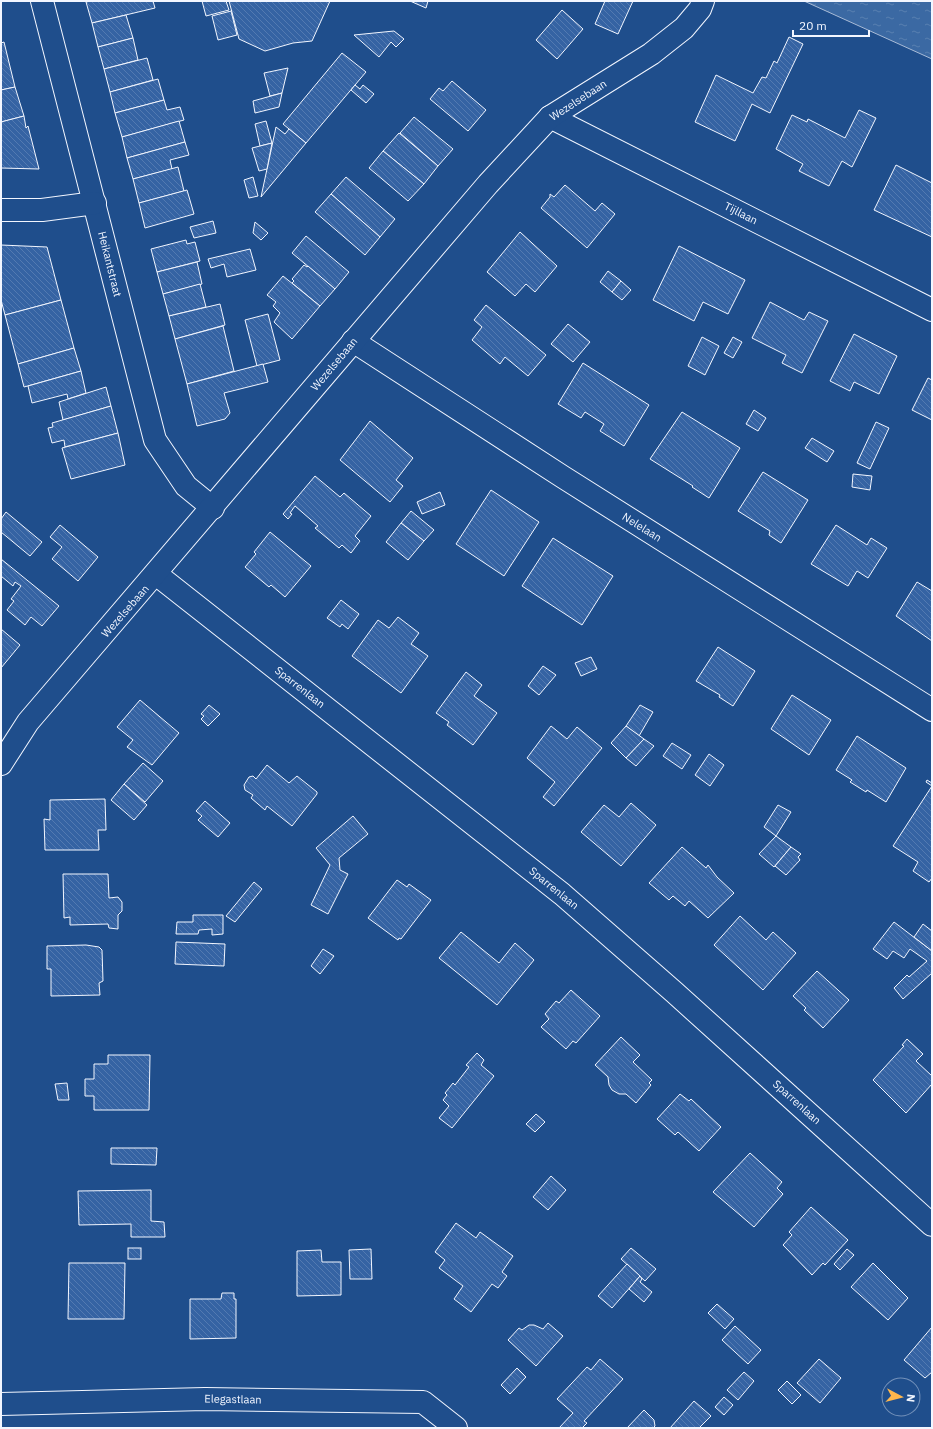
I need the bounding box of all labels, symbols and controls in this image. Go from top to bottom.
scale bar [793,12,869,38]
text: 20 m [799,18,827,33]
street label: Wezelsebaan [547,76,609,124]
street label: Tijllaan [722,199,760,227]
street label: Heikantstraat [95,230,125,298]
street label: Wezelsebaan [308,334,360,394]
street label: Nelelaan [620,509,664,545]
street label: Wezelsebaan [98,582,152,640]
street label: Sparrenlaan [272,663,328,711]
street label: Sparrenlaan [526,864,582,912]
street label: Sparrenlaan [770,1077,824,1127]
north arrow [881,1377,921,1417]
street label: Elegastlaan [204,1392,262,1406]
text: N [903,1393,918,1403]

